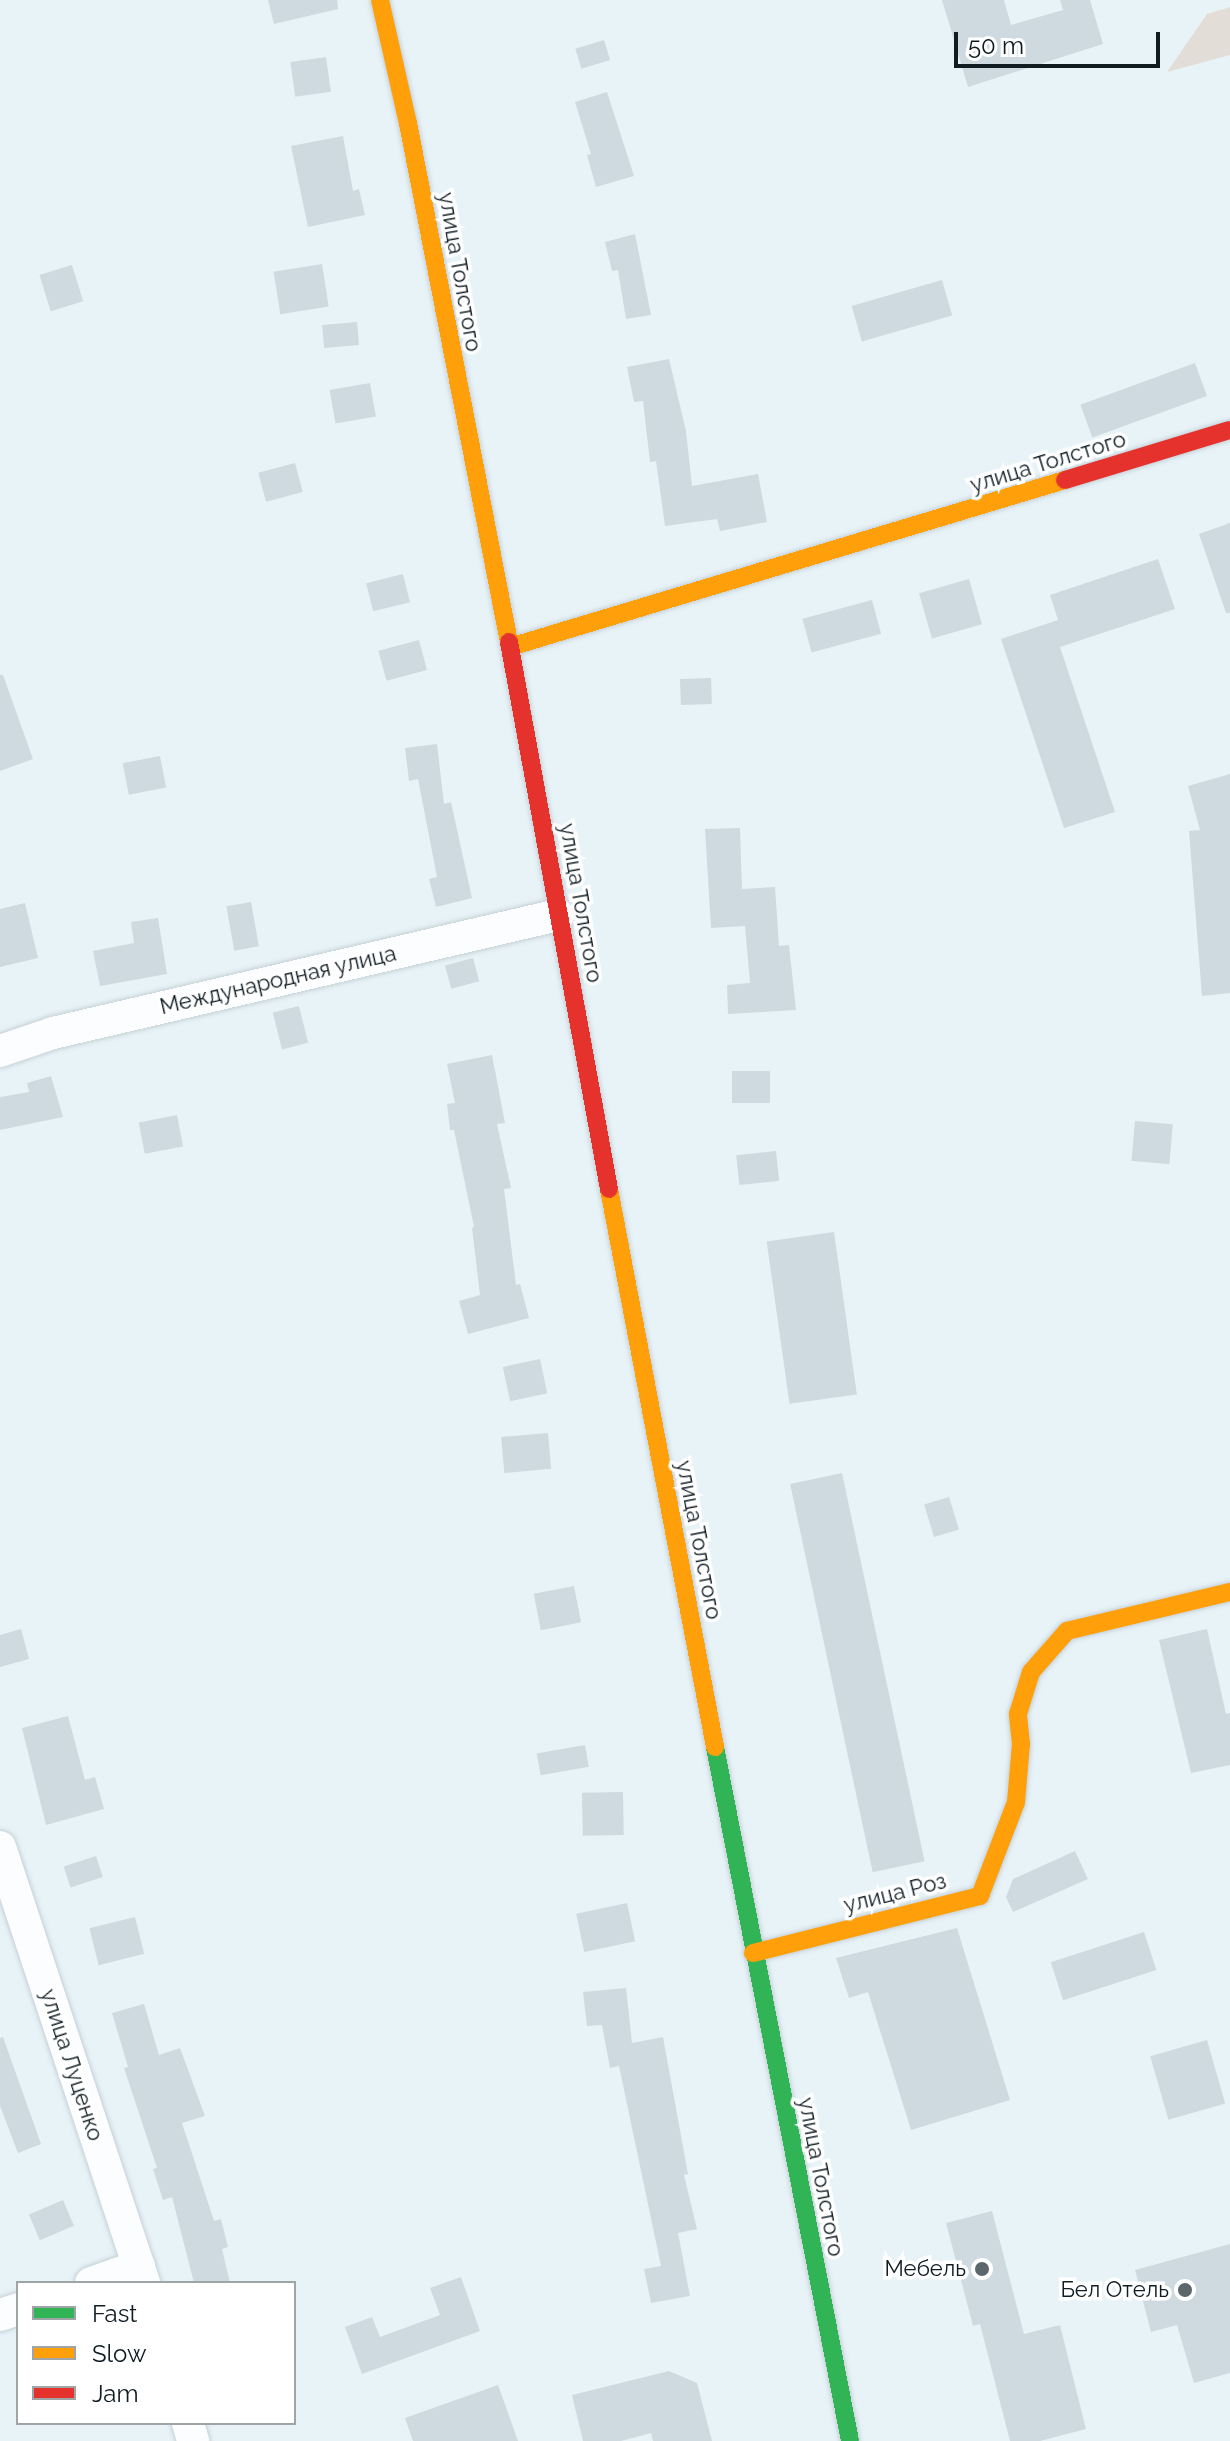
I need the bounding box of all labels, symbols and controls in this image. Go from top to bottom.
scale bar [958,16,1164,66]
text: 50 m [968,31,1024,60]
street label: улица Толстого [433,190,487,354]
street label: улица Толстого [967,426,1129,498]
street label: улица Толстого [554,821,608,985]
street label: Международная улица [157,940,399,1020]
street label: улица Толстого [671,1458,727,1622]
street label: улица Роз [841,1868,949,1918]
street label: улица Луценко [35,1986,109,2144]
street label: улица Толстого [793,2095,849,2259]
place label: Мебель [884,2256,966,2282]
marker: Мебель [973,2260,991,2278]
place label: Бел Отель [1060,2277,1169,2303]
legend [16,2281,296,2425]
marker: Бел Отель [1176,2281,1194,2299]
text: Fast [92,2299,137,2328]
text: Slow [92,2339,146,2368]
text: Jam [92,2379,138,2408]

